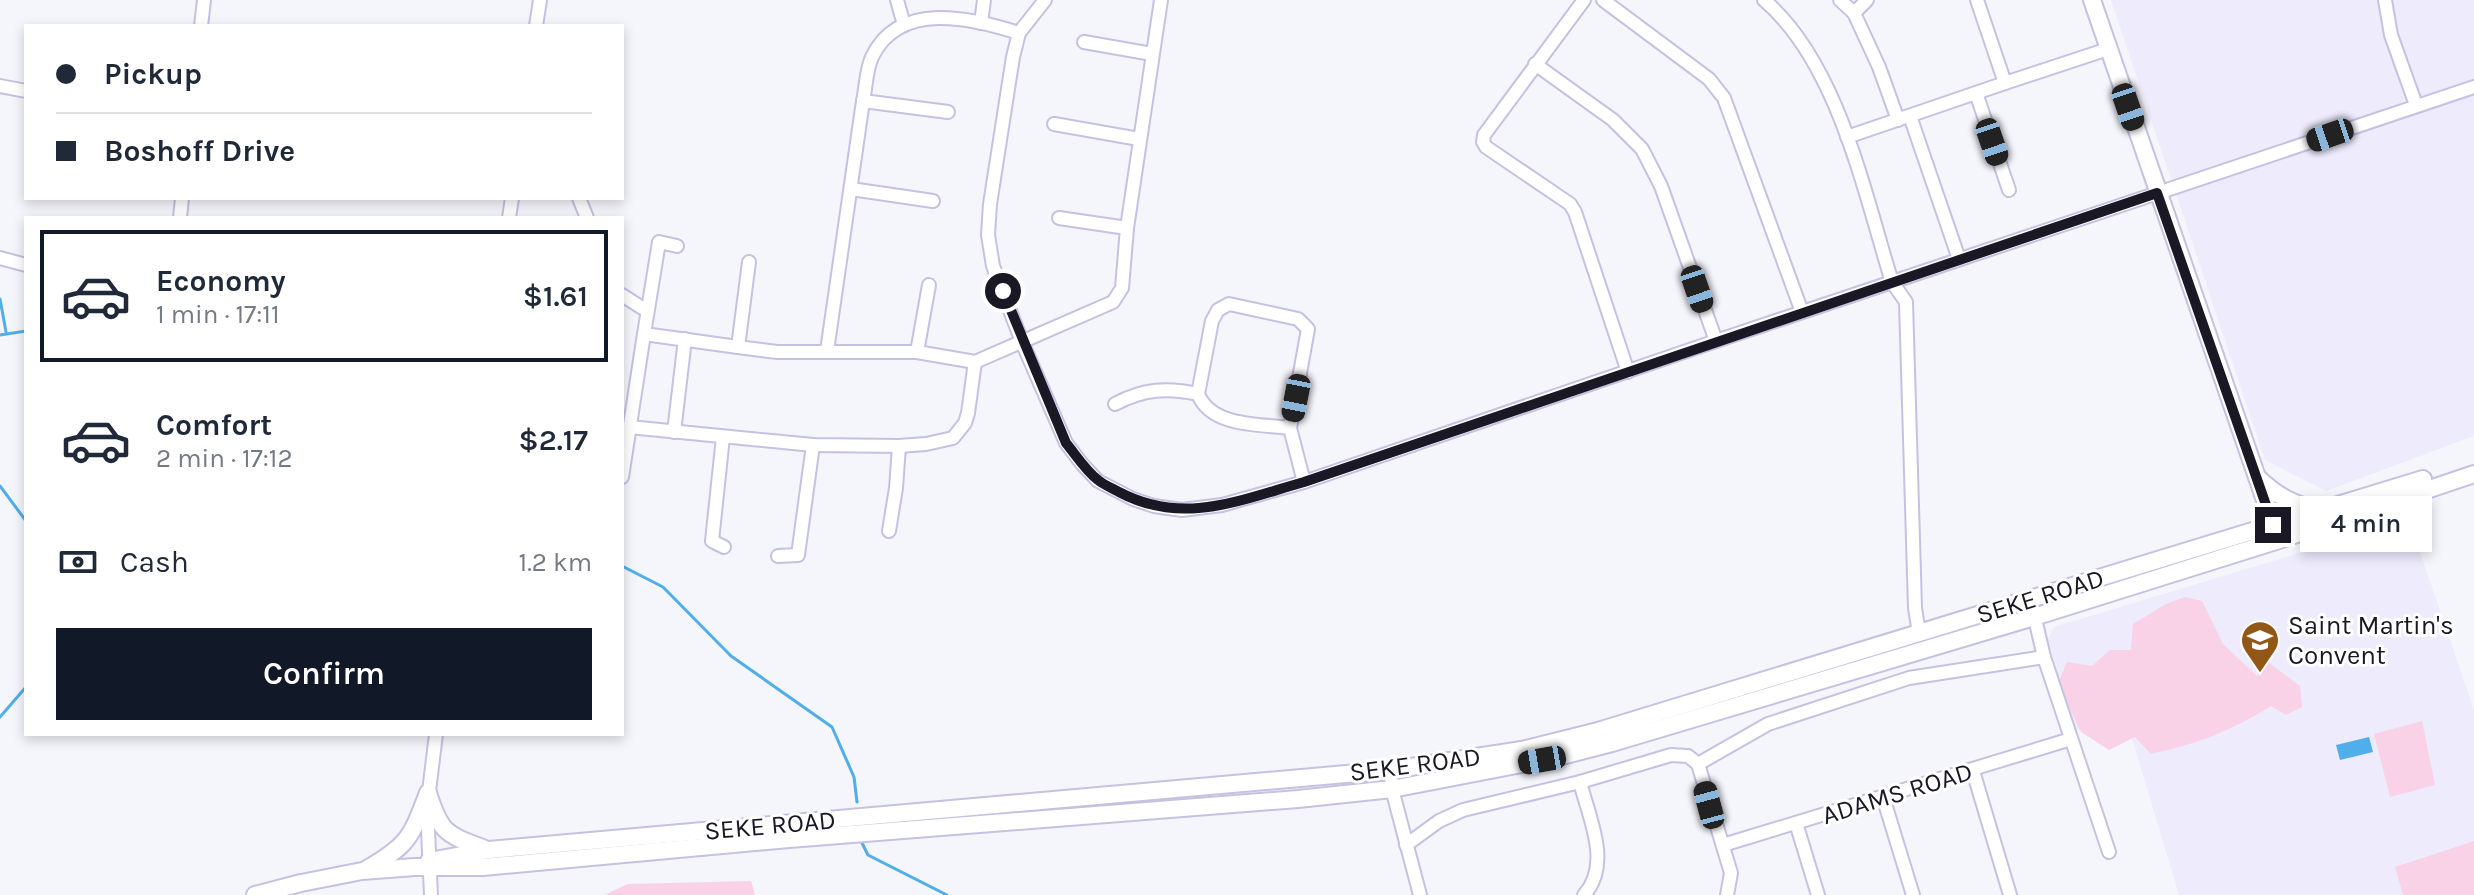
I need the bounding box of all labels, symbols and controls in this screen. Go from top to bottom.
text: Pickup [104,56,202,92]
car [2109,80,2147,134]
car [1973,115,2011,169]
car [2303,116,2357,154]
text: Boshoff Drive [104,133,295,169]
icon: car [60,260,132,332]
car [1678,262,1716,316]
text: Economy [156,263,286,299]
route start [985,273,1021,309]
text: $1.61 [523,278,588,314]
text: 1 min · 17:11 [156,299,280,330]
car [1280,372,1312,424]
icon: car [60,404,132,476]
text: Comfort [156,407,272,443]
text: $2.17 [519,422,588,458]
text: 2 min · 17:12 [156,443,292,474]
callout: 4 min [2301,497,2433,553]
route end [2255,507,2291,543]
text: 4 min [2331,508,2401,539]
icon: cash [56,540,100,584]
text: Cash [120,544,189,580]
text: 1.2 km [519,547,592,578]
street label: SEKE ROAD [1973,562,2108,631]
place label: Saint Martin's Convent [2288,610,2454,671]
school or university icon: Saint Martin's Convent [2239,619,2281,674]
button: Confirm [56,628,592,720]
street label: SEKE ROAD [1348,741,1482,788]
car [1516,744,1568,776]
street label: ADAMS ROAD [1818,756,1976,831]
car [1691,779,1727,831]
street label: SEKE ROAD [703,804,837,847]

